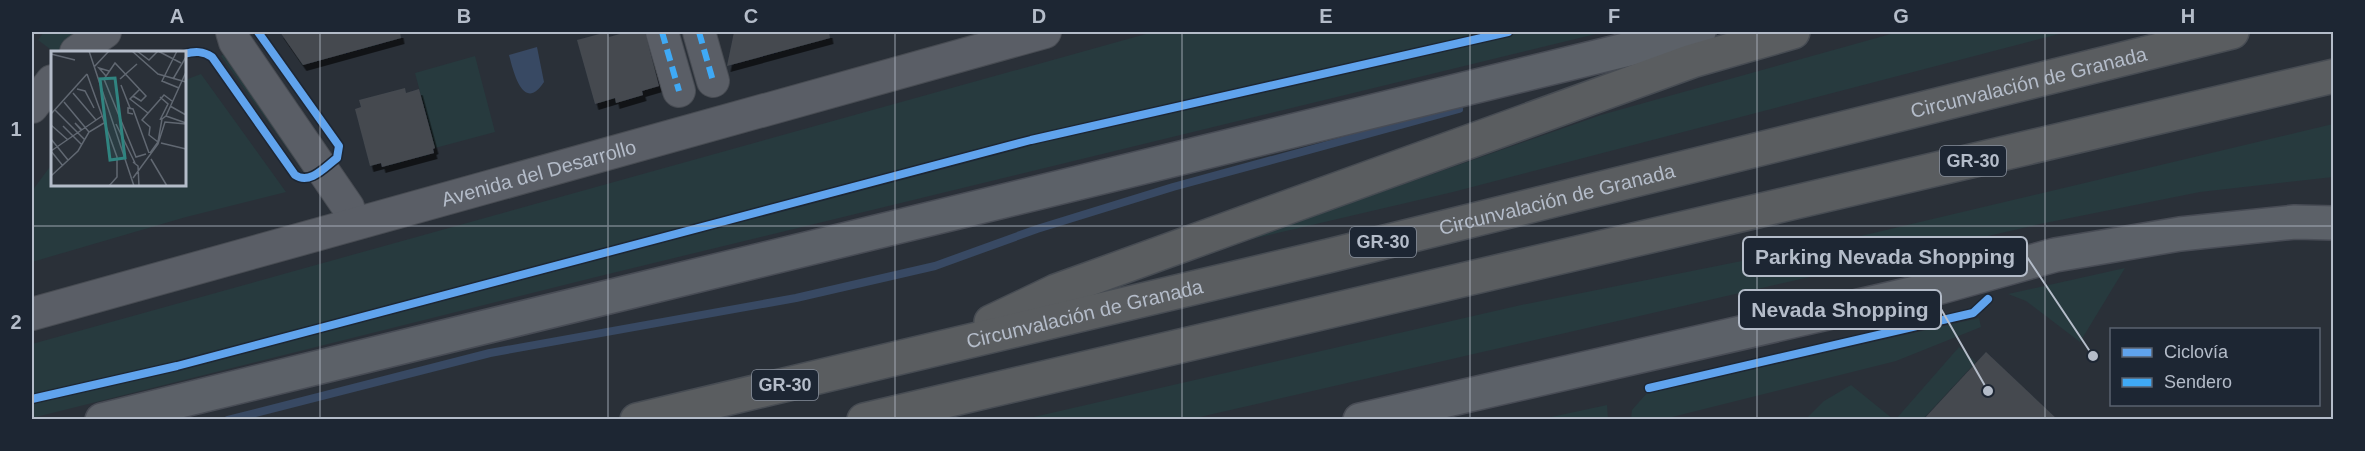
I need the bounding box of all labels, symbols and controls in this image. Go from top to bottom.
text: A [170,5,184,27]
text: B [457,5,471,27]
text: C [744,5,758,27]
text: D [1032,5,1046,27]
text: E [1319,5,1333,27]
text: F [1608,5,1620,27]
text: G [1893,5,1909,27]
text: H [2181,5,2195,27]
street label: Circunvalación de Granada [1908,42,2150,122]
inset map [51,51,186,186]
text: 1 [10,118,22,140]
street label: Avenida del Desarrollo [439,135,638,210]
road number: GR-30 [1940,146,2006,176]
street label: Circunvalación de Granada [1437,159,1678,239]
road number: GR-30 [1350,227,1416,257]
callout: Parking Nevada Shopping [1743,237,2027,276]
text: Parking Nevada Shopping [1755,245,2015,268]
street label: Circunvalación de Granada [964,275,1206,352]
callout: Nevada Shopping [1739,290,1941,329]
text: Nevada Shopping [1751,298,1929,321]
text: 2 [10,311,22,333]
legend [2110,328,2320,406]
text: Ciclovía [2164,342,2229,362]
road number: GR-30 [752,370,818,400]
text: Sendero [2164,372,2232,392]

